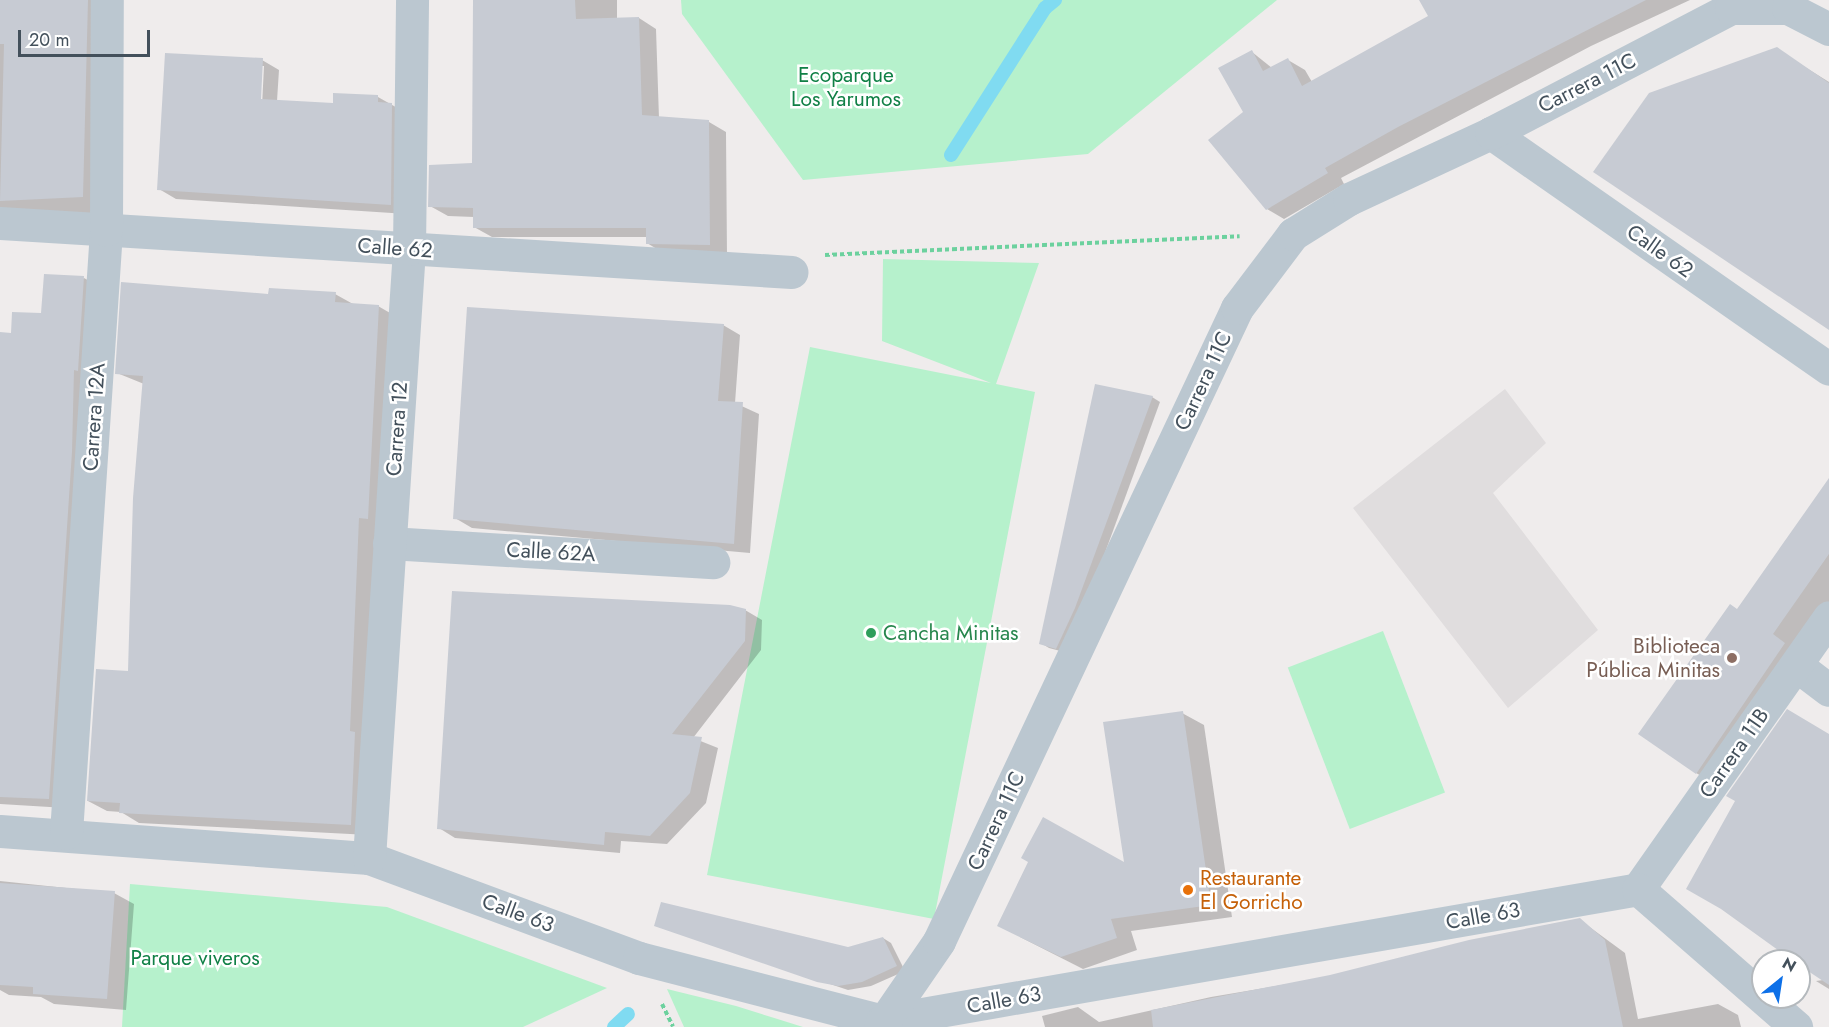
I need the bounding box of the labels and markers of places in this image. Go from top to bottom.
place label: Cancha Minitas [883,620,1019,646]
marker: Cancha Minitas [864,626,878,640]
place label: Biblioteca Pública Minitas [1586,633,1720,683]
marker: Biblioteca Pública Minitas [1725,651,1739,665]
place label: Restaurante El Gorricho [1200,865,1303,915]
marker: Restaurante El Gorricho [1181,883,1195,897]

